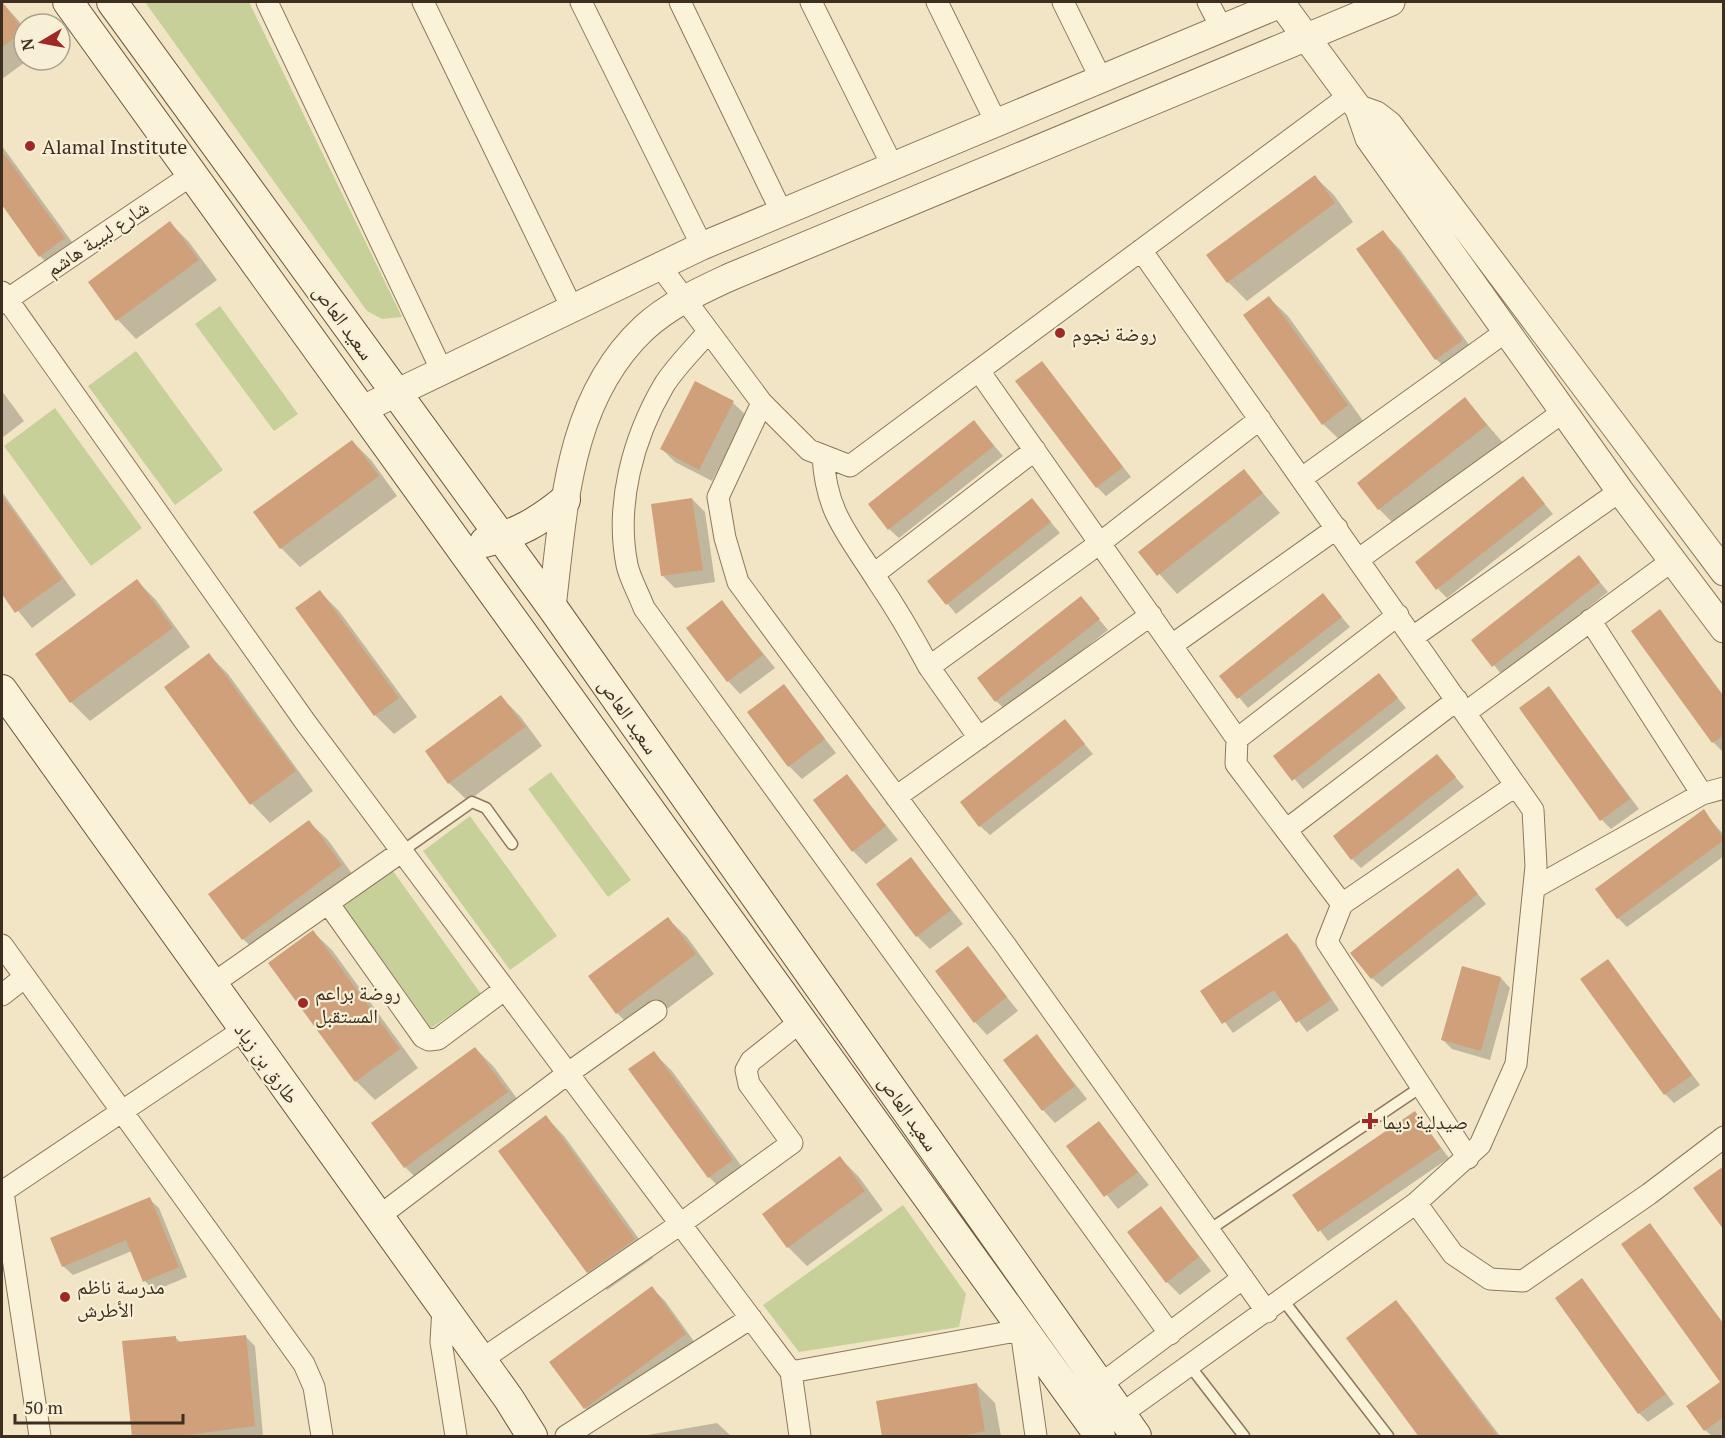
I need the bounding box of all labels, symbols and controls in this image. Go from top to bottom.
north arrow [12,12,72,72]
text: N [15,37,39,52]
place label: Alamal Institute [42,133,187,160]
marker: Alamal Institute [23,139,37,153]
street label: شارع لبيبة هاشم [40,194,154,283]
street label: سعيد العاص [307,279,381,365]
place label: روضة نجوم [1072,320,1157,348]
marker: روضة نجوم [1053,326,1067,340]
street label: سعيد العاص [593,673,665,759]
place label: روضة براعم المستقبل [315,979,401,1029]
marker: روضة براعم المستقبل [296,996,310,1010]
street label: طارق بن زياد [229,1017,305,1109]
street label: سعيد العاص [873,1070,945,1156]
place label: صيدلية ديما [1382,1108,1468,1135]
marker: صيدلية ديما [1363,1114,1377,1128]
place label: مدرسة ناظم الأطرش [77,1273,165,1323]
marker: مدرسة ناظم الأطرش [58,1290,72,1304]
scale bar [15,1387,183,1425]
text: 50 m [24,1395,64,1419]

